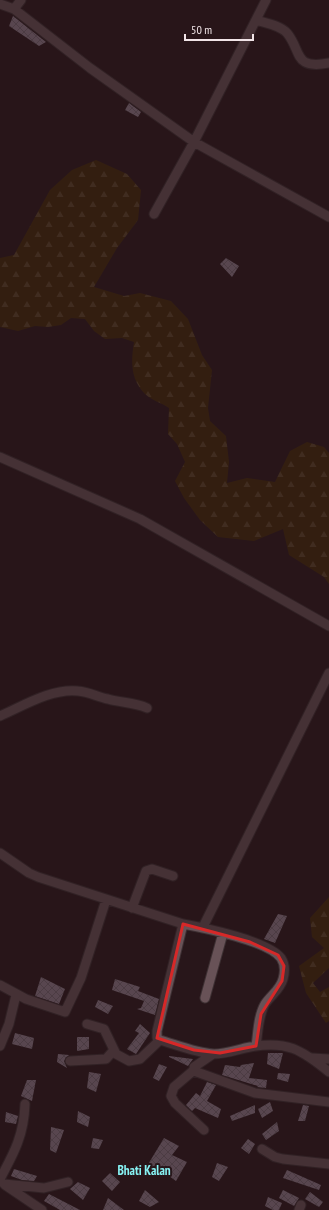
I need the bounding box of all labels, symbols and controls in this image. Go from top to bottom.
scale bar [185,16,253,42]
text: 50 m [191,22,212,37]
district label: Bhati Kalan [117,1162,171,1179]

